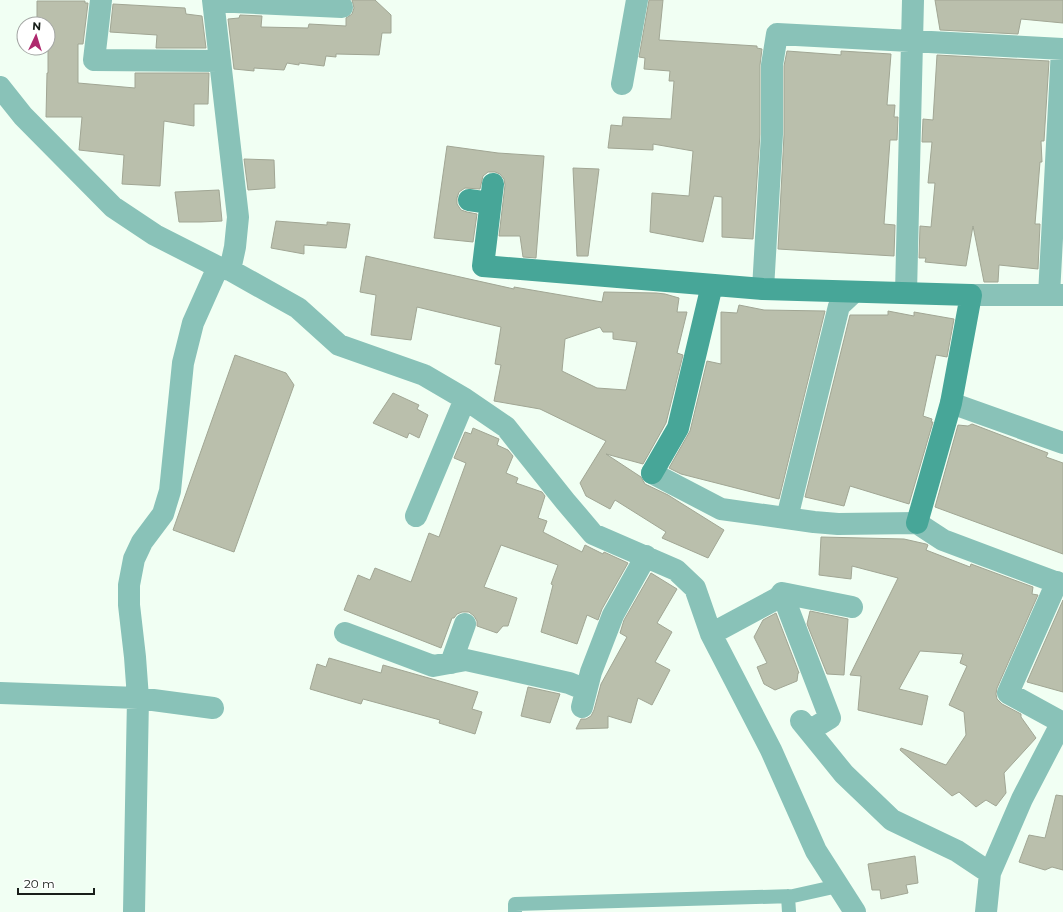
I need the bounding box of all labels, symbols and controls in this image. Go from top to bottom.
north arrow [16,16,56,56]
text: N [32,19,42,33]
scale bar [18,870,94,896]
text: 20 m [24,876,55,891]

